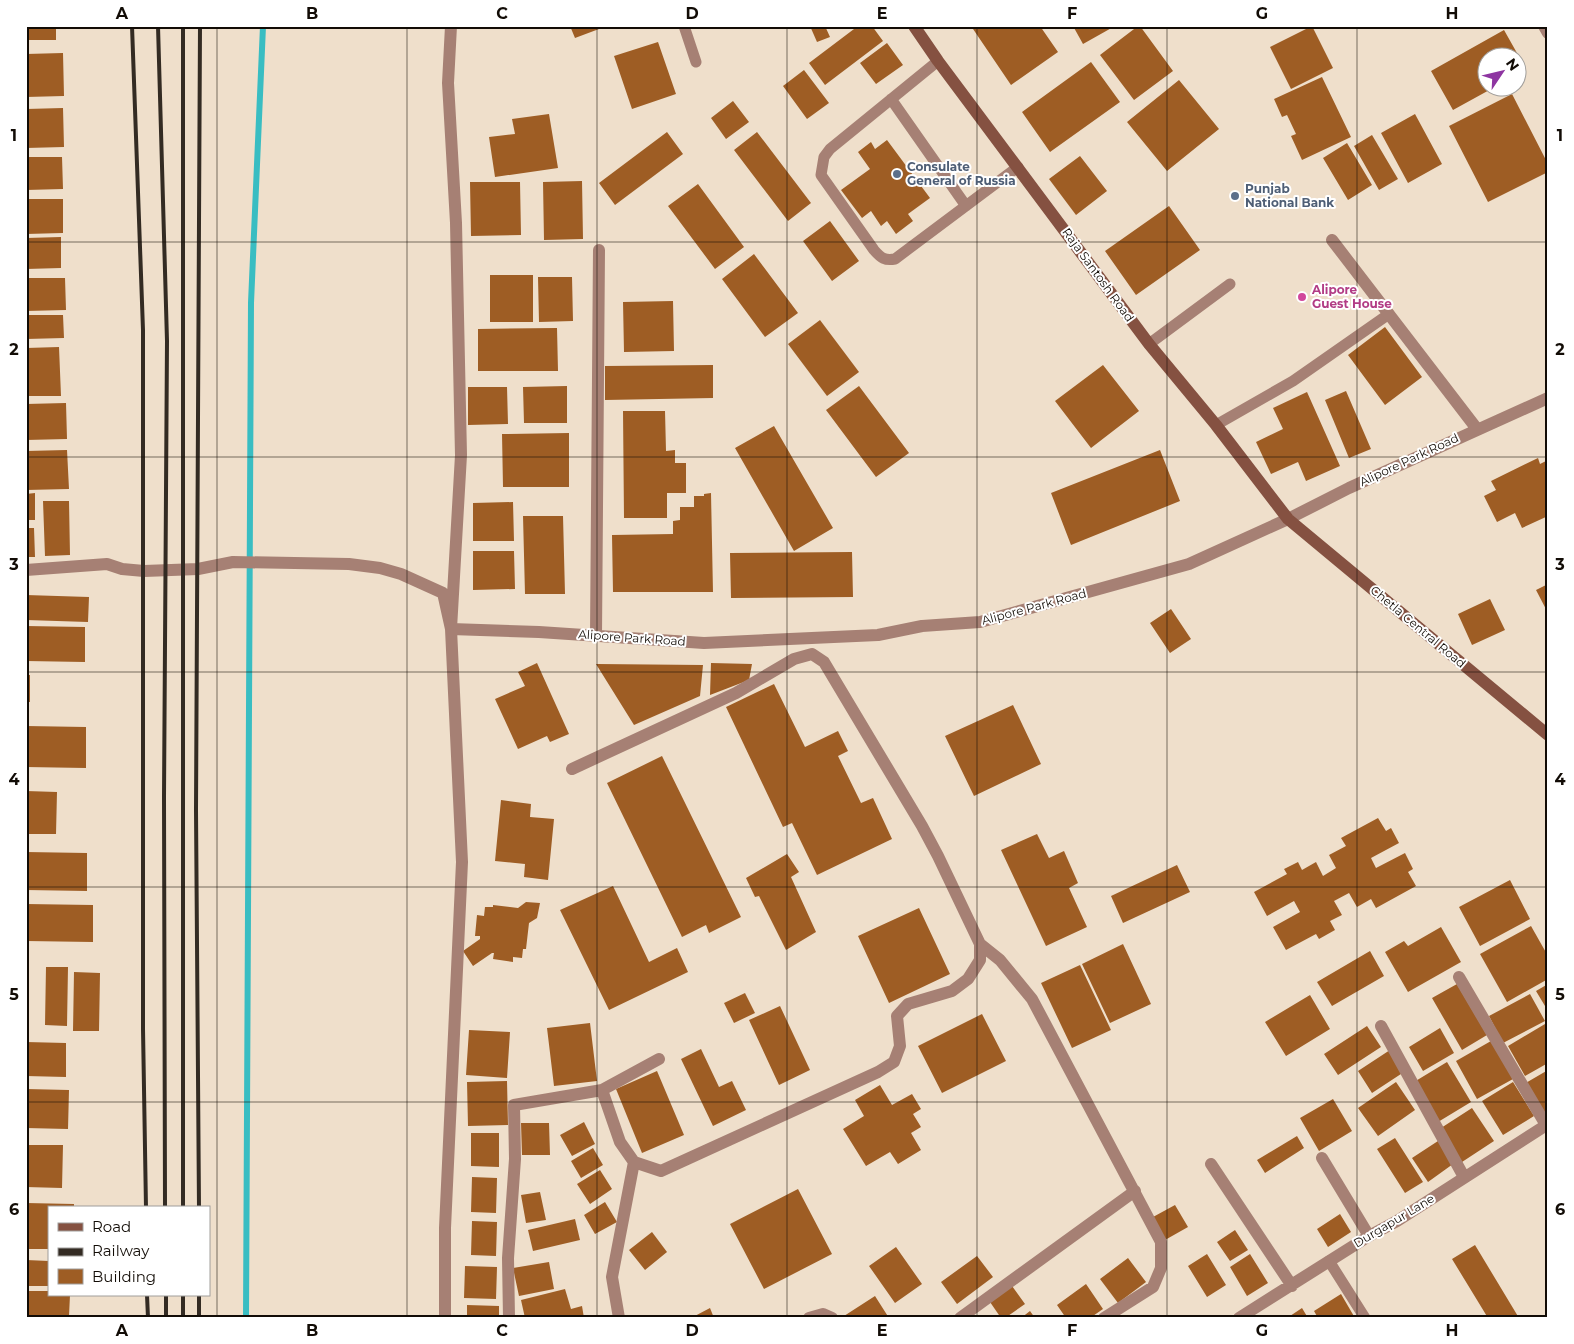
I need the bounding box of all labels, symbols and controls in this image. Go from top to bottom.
text: A [115,4,129,23]
text: B [306,4,318,23]
text: C [496,4,508,23]
text: D [685,4,699,23]
text: E [877,4,887,23]
text: F [1067,4,1077,23]
text: G [1256,4,1268,23]
text: H [1446,4,1458,23]
north arrow [1476,48,1526,98]
text: N [1502,55,1523,74]
text: 1 [11,126,17,145]
text: 1 [1557,126,1563,145]
place label: Consulate General of Russia [907,159,1016,188]
marker: Consulate General of Russia [891,168,903,180]
place label: Punjab National Bank [1245,181,1334,210]
marker: Punjab National Bank [1229,190,1241,202]
street label: Raja Santosh Road [1059,225,1138,325]
place label: Alipore Guest House [1311,282,1392,311]
marker: Alipore Guest House [1296,291,1308,303]
text: 2 [9,340,19,359]
text: 2 [1555,340,1565,359]
street label: Alipore Park Road [1357,430,1461,489]
text: 3 [8,555,19,574]
text: 3 [1554,555,1565,574]
street label: Chetla Central Road [1368,582,1469,671]
street label: Alipore Park Road [980,585,1088,628]
street label: Alipore Park Road [578,626,686,649]
text: 4 [8,770,20,789]
text: 4 [1554,770,1566,789]
text: 5 [9,985,19,1004]
text: 5 [1555,985,1565,1004]
street label: Durgapur Lane [1351,1191,1437,1251]
text: 6 [9,1200,19,1219]
text: 6 [1555,1200,1565,1219]
legend [48,1206,210,1296]
text: Road [92,1217,131,1236]
text: Railway [92,1241,150,1260]
text: Building [92,1267,156,1286]
text: A [115,1321,129,1340]
text: B [306,1321,318,1340]
text: C [496,1321,508,1340]
text: D [685,1321,699,1340]
text: E [877,1321,887,1340]
text: F [1067,1321,1077,1340]
text: G [1256,1321,1268,1340]
text: H [1446,1321,1458,1340]

